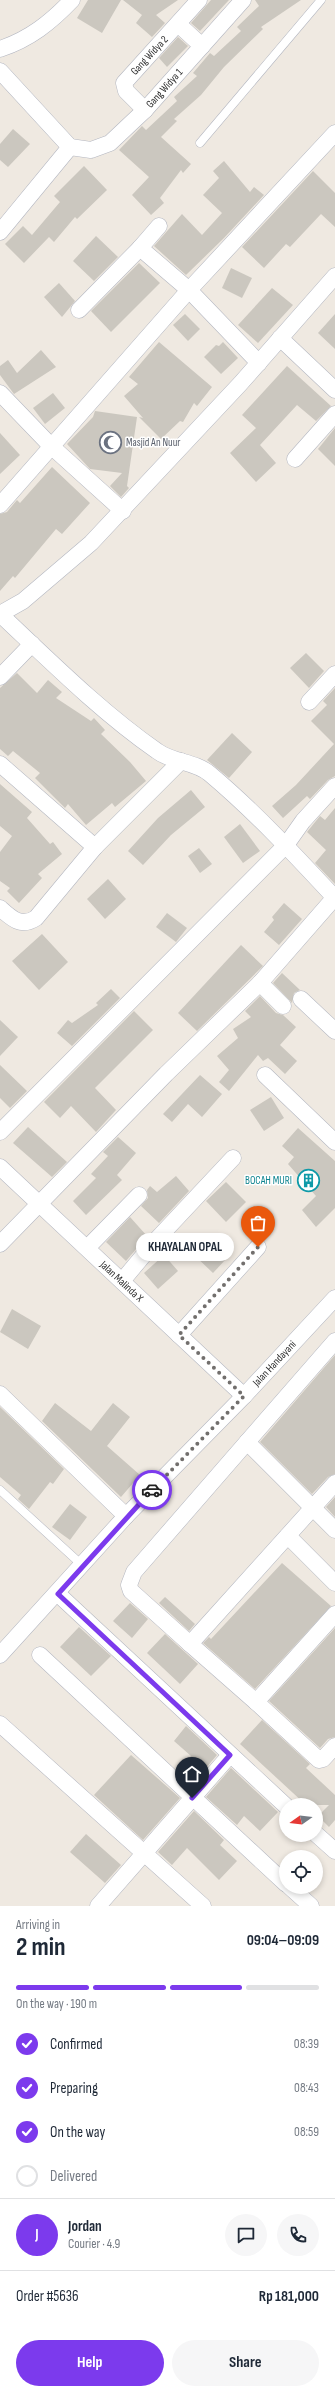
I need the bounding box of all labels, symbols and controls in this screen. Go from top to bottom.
street label: Gang Widya 2 [128,33,171,78]
street label: Gang Widya 1 [143,66,185,111]
mosque icon: Masjid An Nuur [98,429,124,455]
place label: Masjid An Nuur [126,436,180,449]
building icon: BOCAH MURI [295,1167,321,1193]
place label: BOCAH MURI [245,1174,292,1187]
pin [241,1206,275,1247]
icon: bag [247,1212,269,1234]
callout: KHAYALAN OPAL [136,1233,234,1261]
text: KHAYALAN OPAL [148,1239,222,1255]
street label: Jalan Malinda X [97,1257,146,1305]
street label: Jalan Handayani [249,1338,299,1390]
courier [132,1470,172,1510]
icon: car [141,1479,163,1501]
pin [175,1757,209,1798]
icon: home [181,1763,203,1785]
north arrow [279,1798,323,1842]
map controls [279,1798,323,1894]
button: locate [279,1850,323,1894]
text: Arriving in [16,1917,60,1933]
text: 09:04–09:09 [247,1931,319,1950]
text: 2 min [16,1932,66,1963]
text: On the way · 190 m [16,1996,97,2012]
icon: check [16,2033,38,2055]
text: Confirmed [50,2035,103,2054]
text: 08:39 [294,2036,319,2052]
icon: check [16,2077,38,2099]
text: Preparing [50,2079,98,2098]
text: 08:43 [294,2080,319,2096]
icon: check [16,2121,38,2143]
text: On the way [50,2123,105,2142]
text: 08:59 [294,2124,319,2140]
text: Delivered [50,2167,97,2186]
button: chat [225,2214,267,2256]
button: phone [277,2214,319,2256]
text: Jordan [68,2217,102,2236]
text: J [35,2225,39,2244]
text: Courier · 4.9 [68,2236,120,2252]
text: Order #5636 [16,2287,79,2306]
text: Rp 181,000 [259,2287,319,2306]
button: Help [16,2340,164,2386]
button: Share [172,2340,319,2386]

